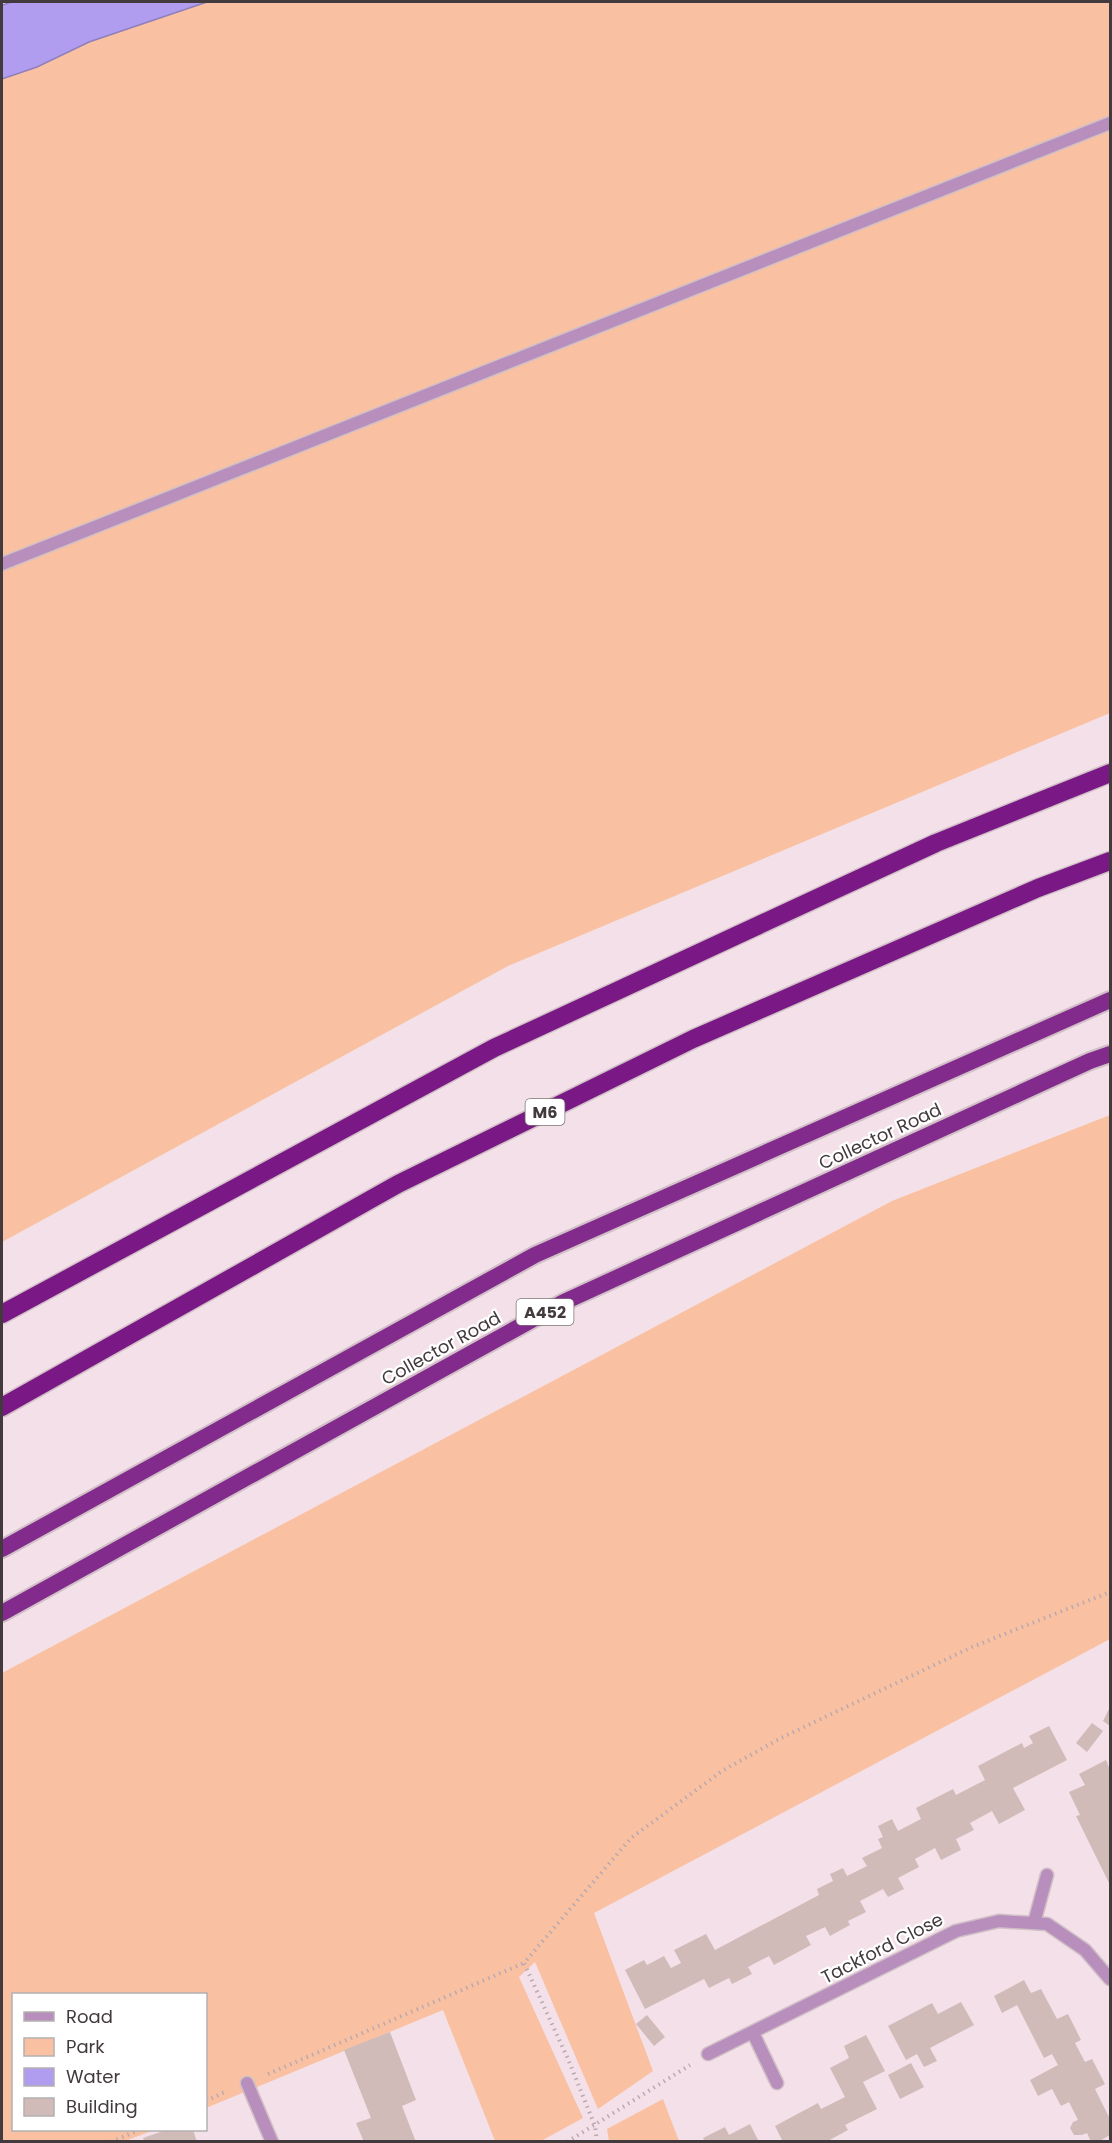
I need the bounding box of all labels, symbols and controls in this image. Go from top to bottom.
street label: Collector Road [815,1097,945,1175]
road number: M6 [526,1099,564,1125]
road number: A452 [516,1299,574,1325]
street label: Collector Road [377,1305,505,1391]
street label: Tackford Close [817,1907,947,1989]
legend [12,1993,207,2131]
text: Road [66,2004,113,2029]
text: Park [66,2034,105,2059]
text: Water [66,2064,120,2089]
text: Building [66,2094,138,2119]

